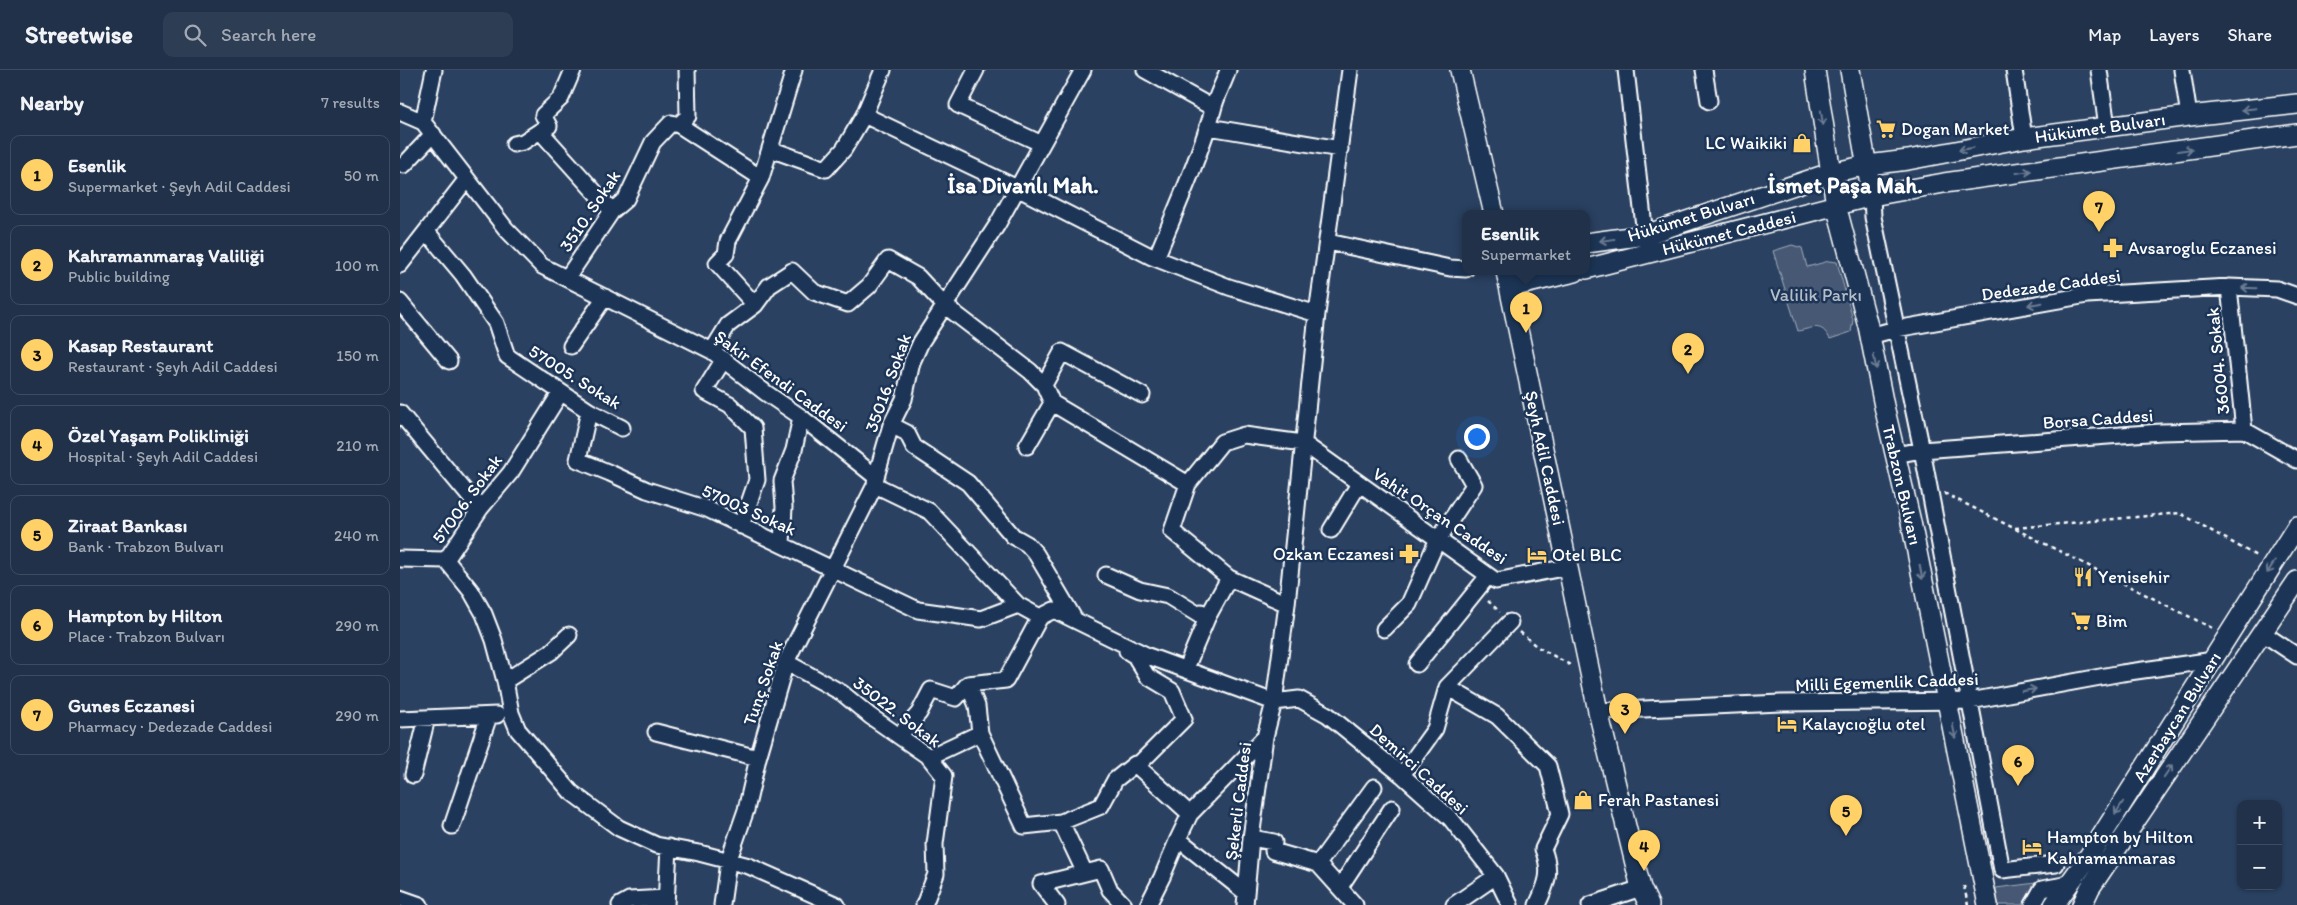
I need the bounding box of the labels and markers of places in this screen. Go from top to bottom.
supermarket icon: Dogan Market [1875,118,1897,140]
place label: Dogan Market [1901,118,2010,140]
place label: LC Waikiki [1705,132,1787,154]
shop icon: LC Waikiki [1791,132,1813,154]
pin: 7 [2083,191,2115,232]
pharmacy icon: Avsaroglu Eczanesi [2102,237,2124,259]
place label: Avsaroglu Eczanesi [2128,237,2277,259]
pin: 1 [1510,292,1542,333]
pin: 2 [1672,333,1704,374]
place label: Ozkan Eczanesi [1273,543,1394,565]
pharmacy icon: Ozkan Eczanesi [1398,543,1420,565]
hotel icon: Otel BLC [1526,544,1548,566]
place label: Otel BLC [1552,544,1622,566]
restaurant icon: Yenisehir [2072,566,2094,588]
place label: Yenisehir [2098,566,2170,588]
supermarket icon: Bim [2070,610,2092,632]
place label: Bim [2096,610,2127,632]
pin: 3 [1609,693,1641,734]
hotel icon: Kalaycıoğlu otel [1776,713,1798,735]
place label: Kalaycıoğlu otel [1802,713,1925,735]
pin: 6 [2002,745,2034,786]
shop icon: Ferah Pastanesi [1572,789,1594,811]
place label: Ferah Pastanesi [1598,789,1719,811]
pin: 5 [1830,795,1862,836]
place label: Hampton by Hilton Kahramanmaras [2047,826,2193,869]
pin: 4 [1628,830,1660,871]
hotel icon: Hampton by Hilton Kahramanmaras [2021,836,2043,858]

